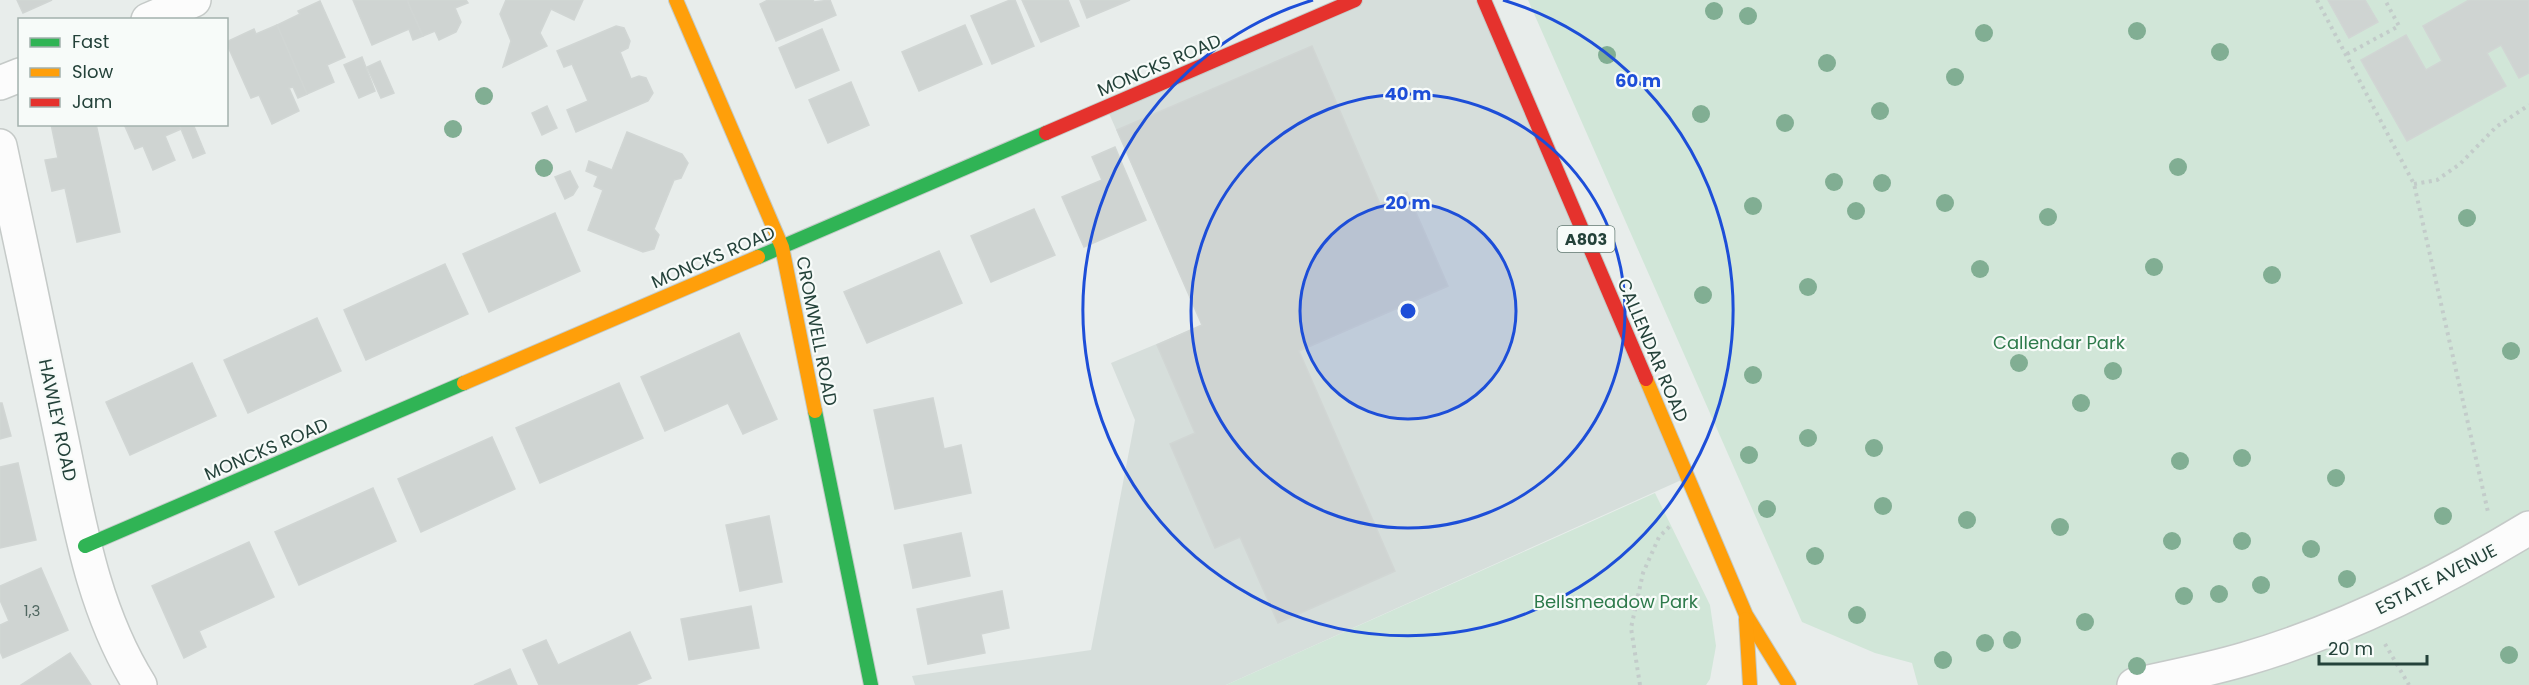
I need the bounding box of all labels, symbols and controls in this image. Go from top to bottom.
legend [18,18,228,126]
street label: MONCKS ROAD [1093,28,1225,102]
text: Fast [72,29,109,54]
text: Slow [72,59,114,84]
text: 60 m [1615,68,1661,93]
text: 40 m [1385,81,1431,106]
text: Jam [72,89,112,114]
text: 20 m [1386,190,1430,215]
street label: MONCKS ROAD [647,220,779,294]
road number: A803 [1558,226,1614,252]
street label: CROMWELL ROAD [790,254,844,408]
street label: CALLENDAR ROAD [1611,274,1695,426]
centre of rings [1398,301,1418,321]
park label: Callendar Park [1993,330,2126,355]
street label: HAWLEY ROAD [33,357,83,483]
street label: MONCKS ROAD [200,412,332,486]
street label: ESTATE AVENUE [2371,538,2501,620]
park label: Bellsmeadow Park [1534,589,1699,614]
house number: 1,3 [24,600,40,621]
scale bar [2319,628,2427,666]
text: 20 m [2328,636,2373,661]

